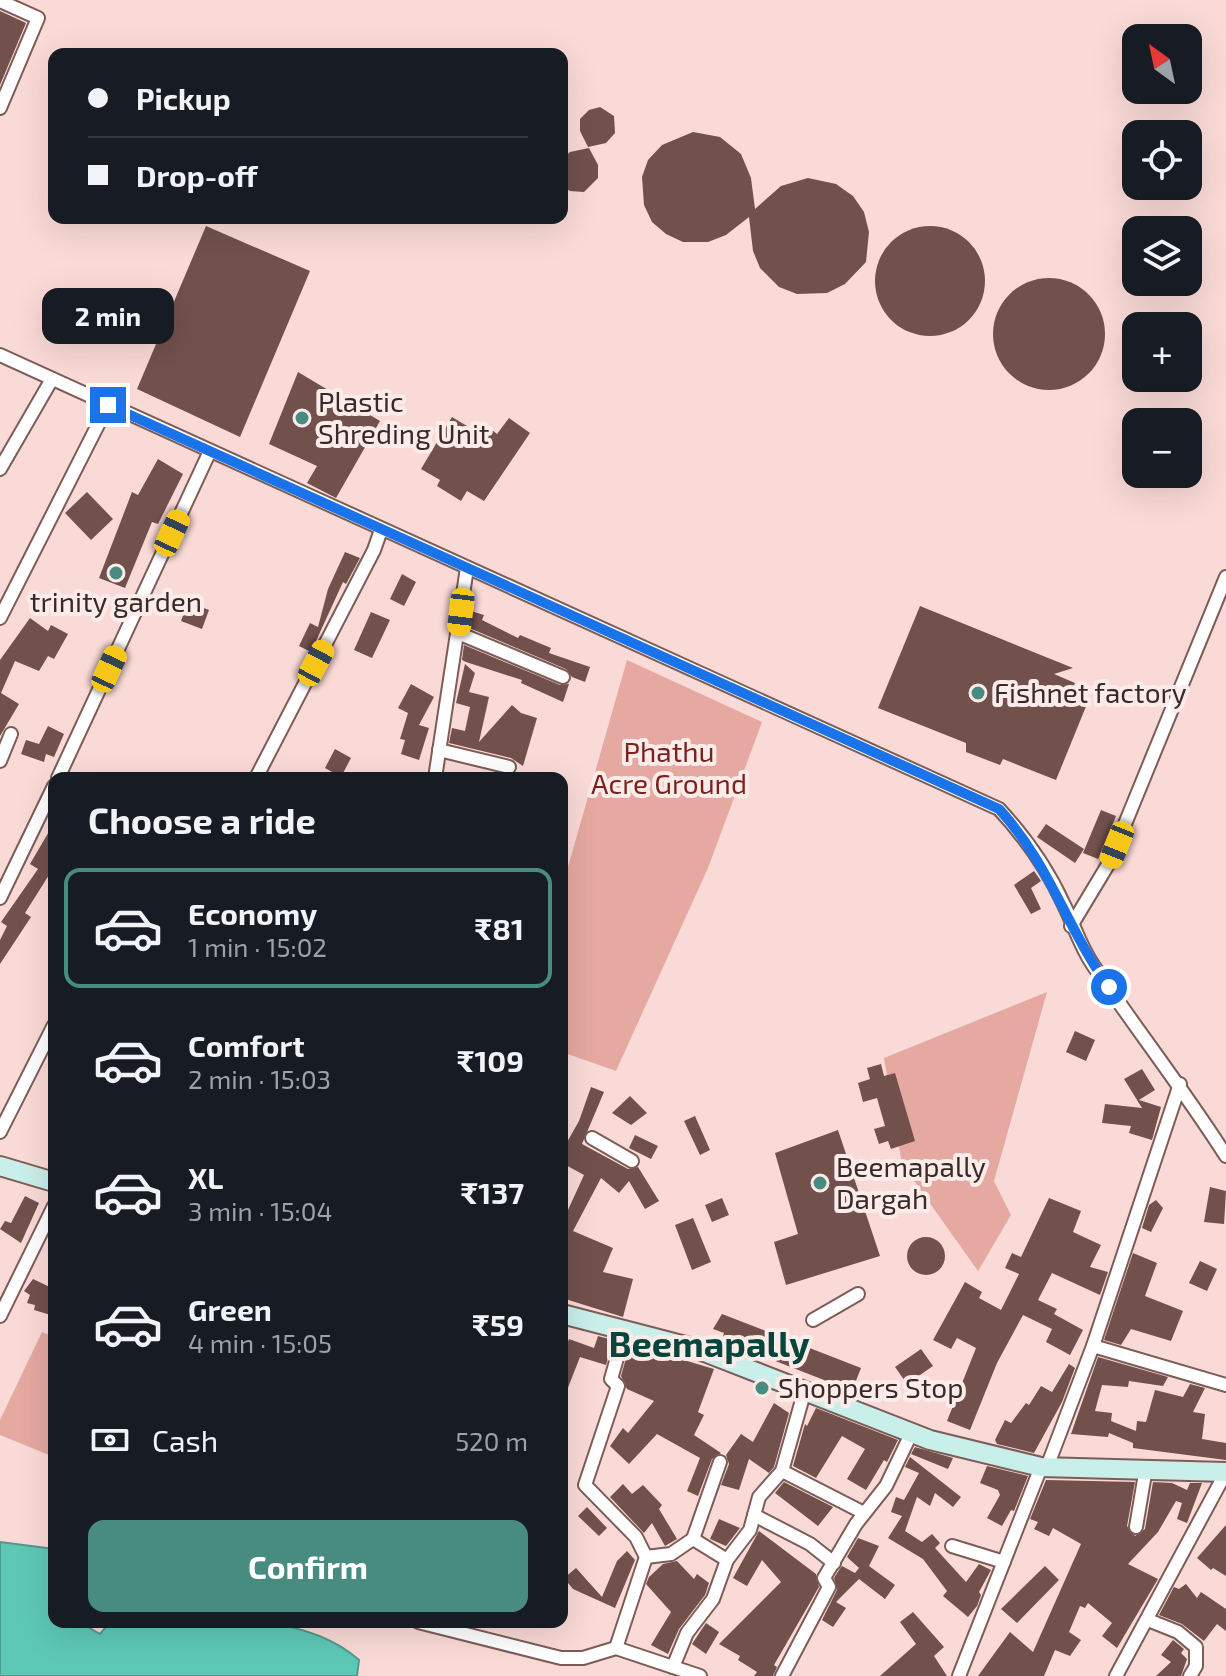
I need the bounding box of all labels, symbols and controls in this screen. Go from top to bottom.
north arrow [1122,24,1202,104]
map controls [1122,24,1202,488]
text: Pickup [136,80,231,116]
button: locate [1122,120,1202,200]
text: Drop-off [136,157,258,193]
button: layers [1122,216,1202,296]
callout: 2 min [42,289,174,345]
text: 2 min [75,300,141,331]
button: + [1122,312,1202,392]
place label: Plastic Shreding Unit [318,384,490,450]
route end [90,387,126,423]
button: − [1122,408,1202,488]
marker: Plastic Shreding Unit [293,409,311,427]
car [151,506,193,560]
marker: trinity garden [107,564,125,582]
place label: trinity garden [30,584,202,618]
car [446,587,476,637]
car [294,636,338,690]
car [88,642,130,696]
place label: Fishnet factory [994,675,1187,709]
marker: Fishnet factory [969,684,987,702]
park label: Phathu Acre Ground [591,734,747,800]
text: Choose a ride [88,798,316,841]
car [1097,818,1137,872]
icon: car [92,892,164,964]
text: Economy [188,895,317,931]
text: ₹81 [475,910,524,946]
text: 1 min · 15:02 [188,931,327,962]
route start [1091,969,1127,1005]
icon: car [92,1024,164,1096]
text: Comfort [188,1027,305,1063]
text: ₹109 [457,1042,524,1078]
text: 2 min · 15:03 [188,1063,331,1094]
place label: Beemapally Dargah [836,1149,986,1215]
icon: car [92,1156,164,1228]
text: XL [188,1159,223,1195]
text: ₹137 [460,1174,524,1210]
marker: Beemapally Dargah [811,1174,829,1192]
text: 3 min · 15:04 [188,1195,332,1226]
icon: car [92,1288,164,1360]
text: Green [188,1291,272,1327]
text: ₹59 [472,1306,524,1342]
district label: Beemapally [608,1321,810,1365]
text: 4 min · 15:05 [188,1327,332,1358]
place label: Shoppers Stop [778,1370,963,1404]
marker: Shoppers Stop [753,1379,771,1397]
icon: cash [88,1418,132,1462]
text: Cash [152,1422,218,1458]
text: 520 m [455,1425,528,1456]
button: Confirm [88,1520,528,1612]

